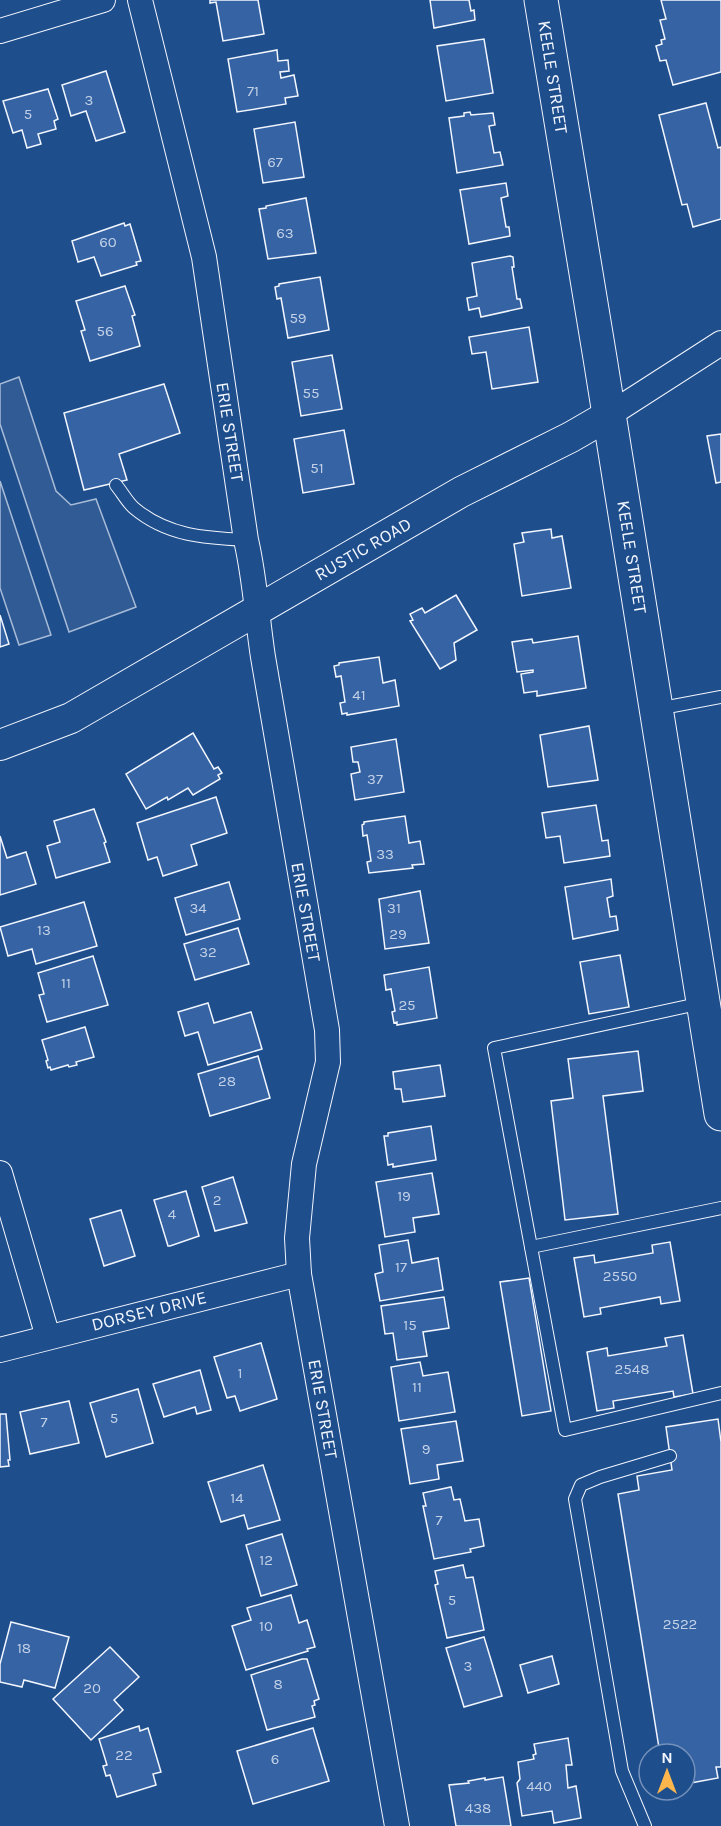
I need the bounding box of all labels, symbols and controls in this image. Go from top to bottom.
street label: KEELE STREET [533,19,573,135]
house number: 71 [247,82,259,100]
house number: 3 [85,91,93,109]
house number: 5 [24,105,32,123]
house number: 67 [267,153,283,171]
house number: 63 [276,224,294,242]
house number: 60 [99,233,117,251]
house number: 59 [289,309,307,327]
house number: 56 [96,322,114,340]
street label: ERIE STREET [211,381,249,483]
house number: 55 [303,384,319,402]
house number: 51 [310,459,324,477]
street label: KEELE STREET [612,499,652,615]
street label: RUSTIC ROAD [311,513,415,585]
house number: 41 [352,686,366,704]
house number: 37 [367,770,383,788]
house number: 33 [376,845,394,863]
street label: ERIE STREET [286,860,326,964]
house number: 34 [189,899,207,917]
house number: 31 [387,899,401,917]
house number: 13 [37,921,51,939]
house number: 29 [389,925,407,943]
house number: 32 [199,943,217,961]
house number: 11 [61,974,71,992]
house number: 25 [398,996,416,1014]
house number: 28 [218,1072,236,1090]
house number: 19 [397,1187,411,1205]
house number: 2 [213,1191,221,1209]
house number: 4 [168,1205,177,1223]
house number: 17 [395,1258,407,1276]
house number: 2550 [603,1267,637,1285]
street label: DORSEY DRIVE [89,1286,209,1336]
house number: 15 [403,1316,417,1334]
street label: ERIE STREET [303,1357,343,1461]
house number: 2548 [615,1360,649,1378]
house number: 1 [238,1364,242,1382]
house number: 11 [412,1378,422,1396]
house number: 5 [110,1409,118,1427]
house number: 7 [40,1413,48,1431]
house number: 9 [422,1440,430,1458]
house number: 14 [230,1489,244,1507]
house number: 7 [435,1511,443,1529]
house number: 12 [259,1551,273,1569]
house number: 5 [448,1591,456,1609]
house number: 2522 [663,1615,697,1633]
house number: 10 [259,1617,273,1635]
house number: 18 [17,1639,31,1657]
house number: 3 [464,1657,472,1675]
house number: 8 [273,1675,283,1693]
house number: 20 [83,1679,101,1697]
north arrow [637,1742,697,1802]
house number: 22 [115,1746,133,1764]
text: N [661,1748,673,1767]
house number: 6 [271,1750,279,1768]
house number: 440 [526,1777,552,1795]
house number: 438 [465,1799,491,1817]

